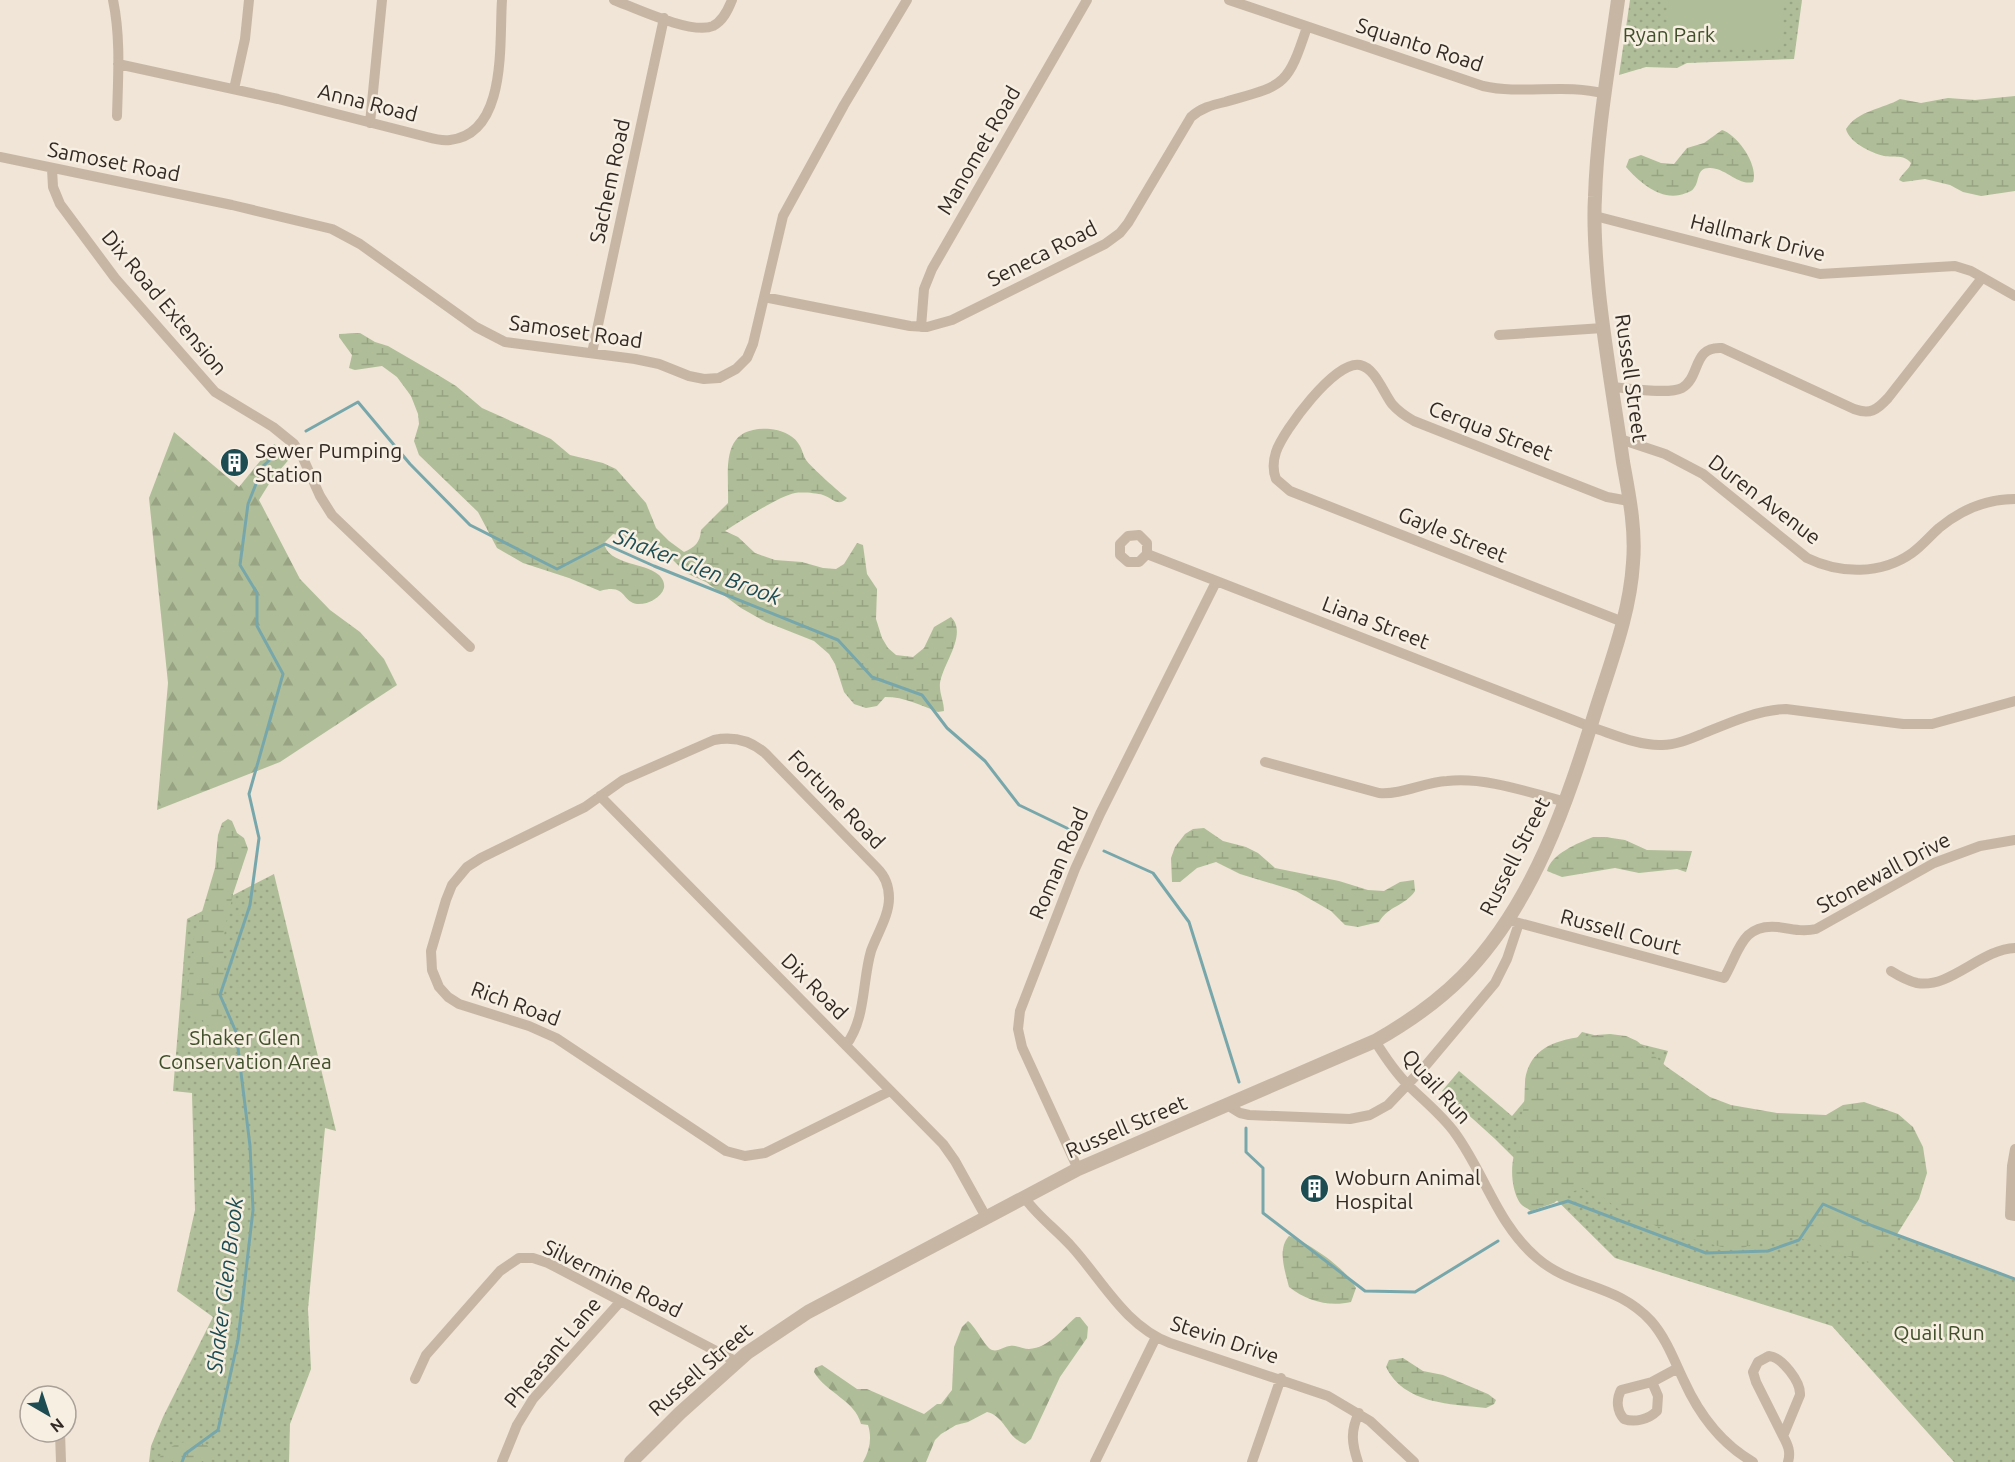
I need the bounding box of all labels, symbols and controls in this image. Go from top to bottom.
street label: Squanto Road [1354,12,1486,76]
park label: Ryan Park [1623,22,1716,46]
street label: Anna Road [316,78,420,126]
street label: Manomet Road [931,81,1025,219]
street label: Sachem Road [584,117,634,245]
street label: Samoset Road [46,136,182,186]
street label: Hallmark Drive [1688,209,1828,265]
street label: Seneca Road [983,215,1101,291]
street label: Dix Road Extension [97,225,233,379]
street label: Samoset Road [508,310,644,352]
street label: Russell Street [1611,312,1653,444]
street label: Cerqua Street [1426,395,1556,465]
place label: Sewer Pumping Station [255,438,402,486]
building icon: Sewer Pumping Station [218,446,250,478]
street label: Duren Avenue [1704,449,1826,549]
street label: Gayle Street [1395,501,1511,567]
water label: Shaker Glen Brook [610,522,786,610]
street label: Liana Street [1319,591,1433,653]
street label: Fortune Road [784,745,890,853]
street label: Russell Street [1474,793,1554,919]
street label: Roman Road [1024,803,1092,923]
street label: Stonewall Drive [1812,827,1954,917]
street label: Russell Court [1558,903,1684,959]
street label: Dix Road [777,948,853,1024]
street label: Rich Road [468,976,564,1030]
park label: Shaker Glen Conservation Area [158,1025,332,1073]
street label: Quail Run [1397,1044,1477,1128]
street label: Russell Street [1062,1090,1190,1162]
place label: Woburn Animal Hospital [1335,1165,1481,1213]
building icon: Woburn Animal Hospital [1298,1173,1330,1205]
water label: Shaker Glen Brook [201,1195,247,1375]
street label: Silvermine Road [540,1234,686,1322]
street label: Pheasant Lane [499,1292,605,1412]
street label: Stevin Drive [1168,1310,1282,1368]
street label: Russell Street [643,1318,757,1420]
park label: Quail Run [1893,1320,1985,1344]
north arrow [18,1384,78,1444]
text: N [47,1415,68,1436]

